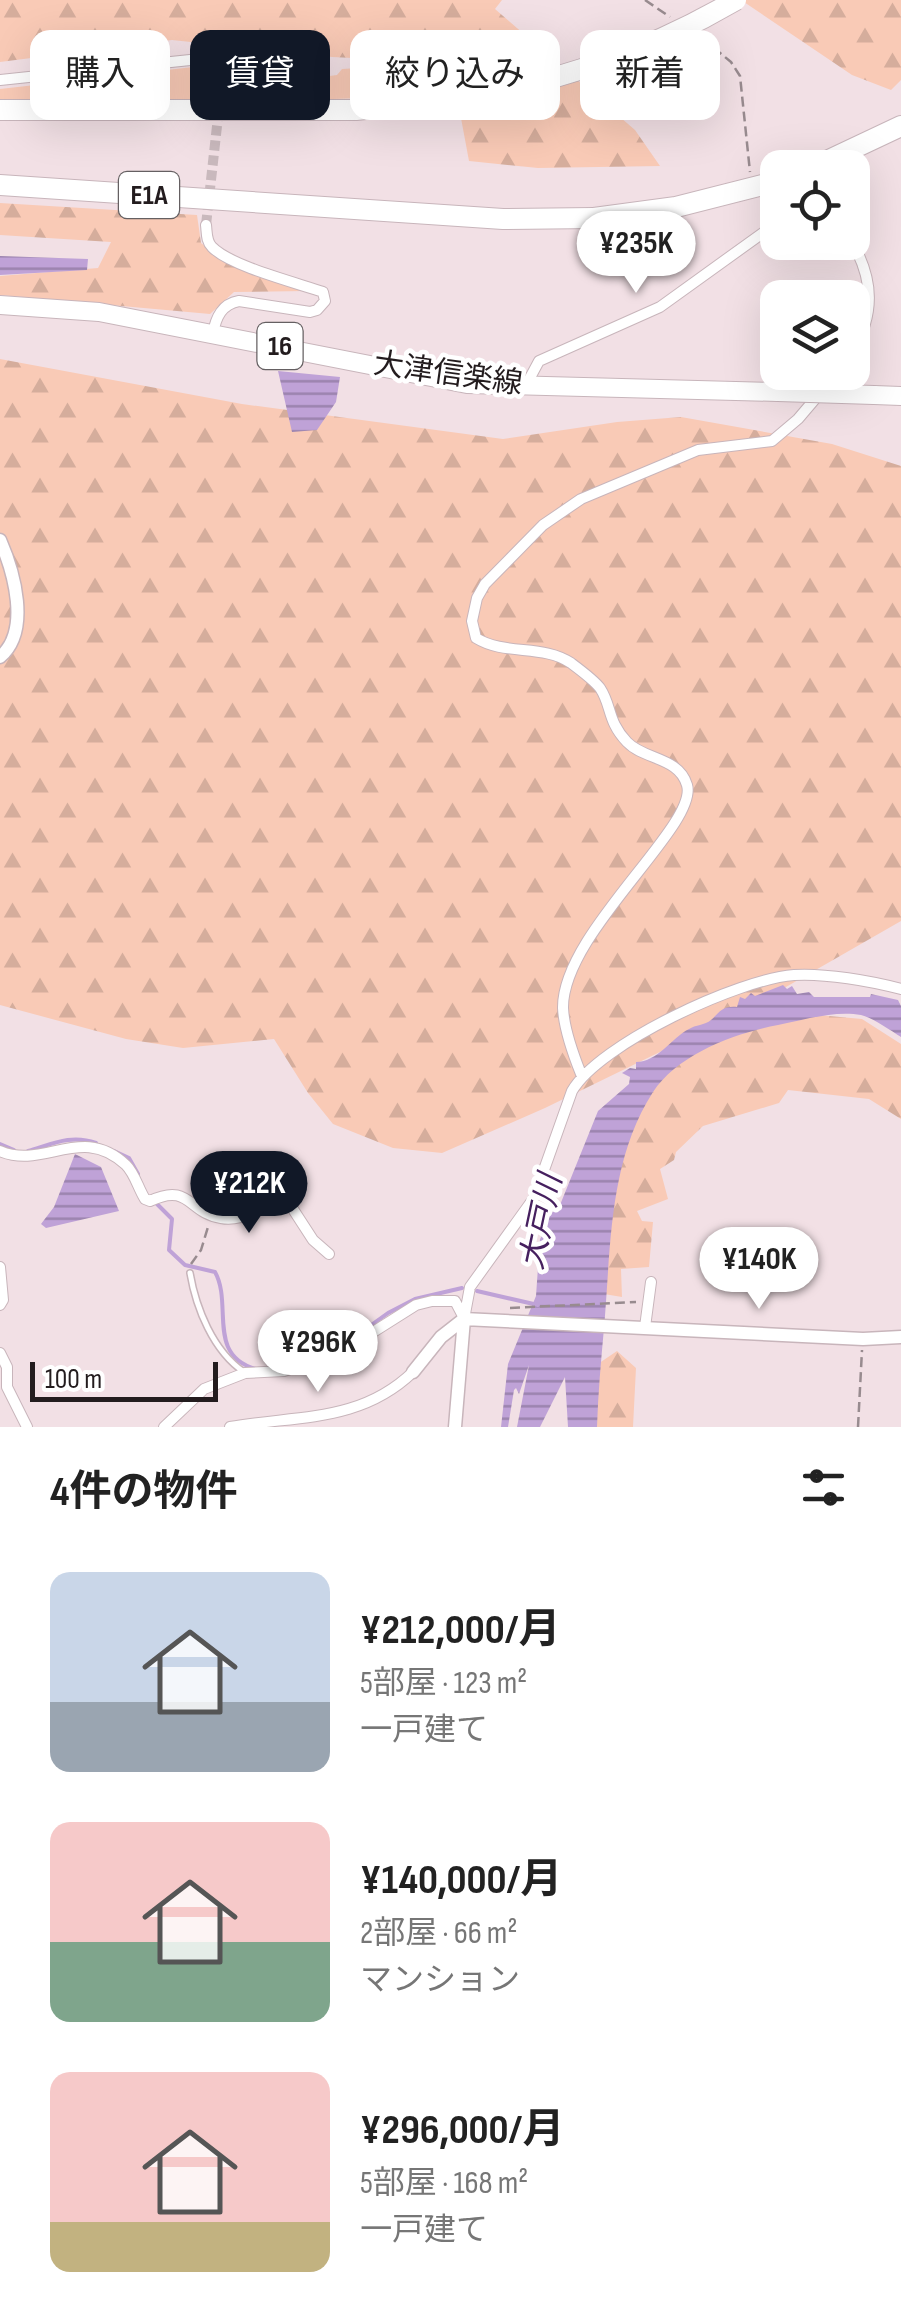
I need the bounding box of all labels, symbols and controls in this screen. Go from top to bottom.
chip: 購入 [30,30,170,120]
chip: 賃貸 [190,30,330,120]
chip: 絞り込み [350,30,560,120]
chip: 新着 [580,30,720,120]
map controls [760,150,870,390]
button: locate [760,150,870,260]
road number: E1A [119,172,179,218]
pin: ¥235K [566,211,706,296]
text: ¥235K [599,224,673,263]
button: layers [760,280,870,390]
road number: 16 [258,323,302,369]
street label: 大津信楽線 [371,346,525,402]
pin: ¥212K [179,1151,319,1236]
text: ¥212K [212,1164,286,1203]
water label: 大戸川 [513,1168,572,1273]
pin: ¥140K [689,1227,829,1312]
text: ¥140K [721,1240,797,1279]
pin: ¥296K [248,1310,388,1395]
text: ¥296K [280,1323,356,1362]
scale bar [30,1357,218,1402]
text: 100 m [45,1363,102,1396]
icon: filters [796,1460,851,1515]
text: 4件の物件 [50,1467,238,1518]
text: ¥212,000/月 [360,1605,560,1656]
icon: home [130,1612,250,1732]
text: 5部屋 · 123 m² [360,1664,527,1703]
text: 一戸建て [360,1711,488,1750]
text: ¥140,000/月 [360,1855,562,1906]
icon: home [130,1862,250,1982]
text: 2部屋 · 66 m² [360,1914,517,1953]
text: マンション [360,1961,520,2000]
text: ¥296,000/月 [360,2105,564,2156]
icon: home [130,2112,250,2232]
text: 5部屋 · 168 m² [360,2164,528,2203]
text: 一戸建て [360,2211,488,2250]

